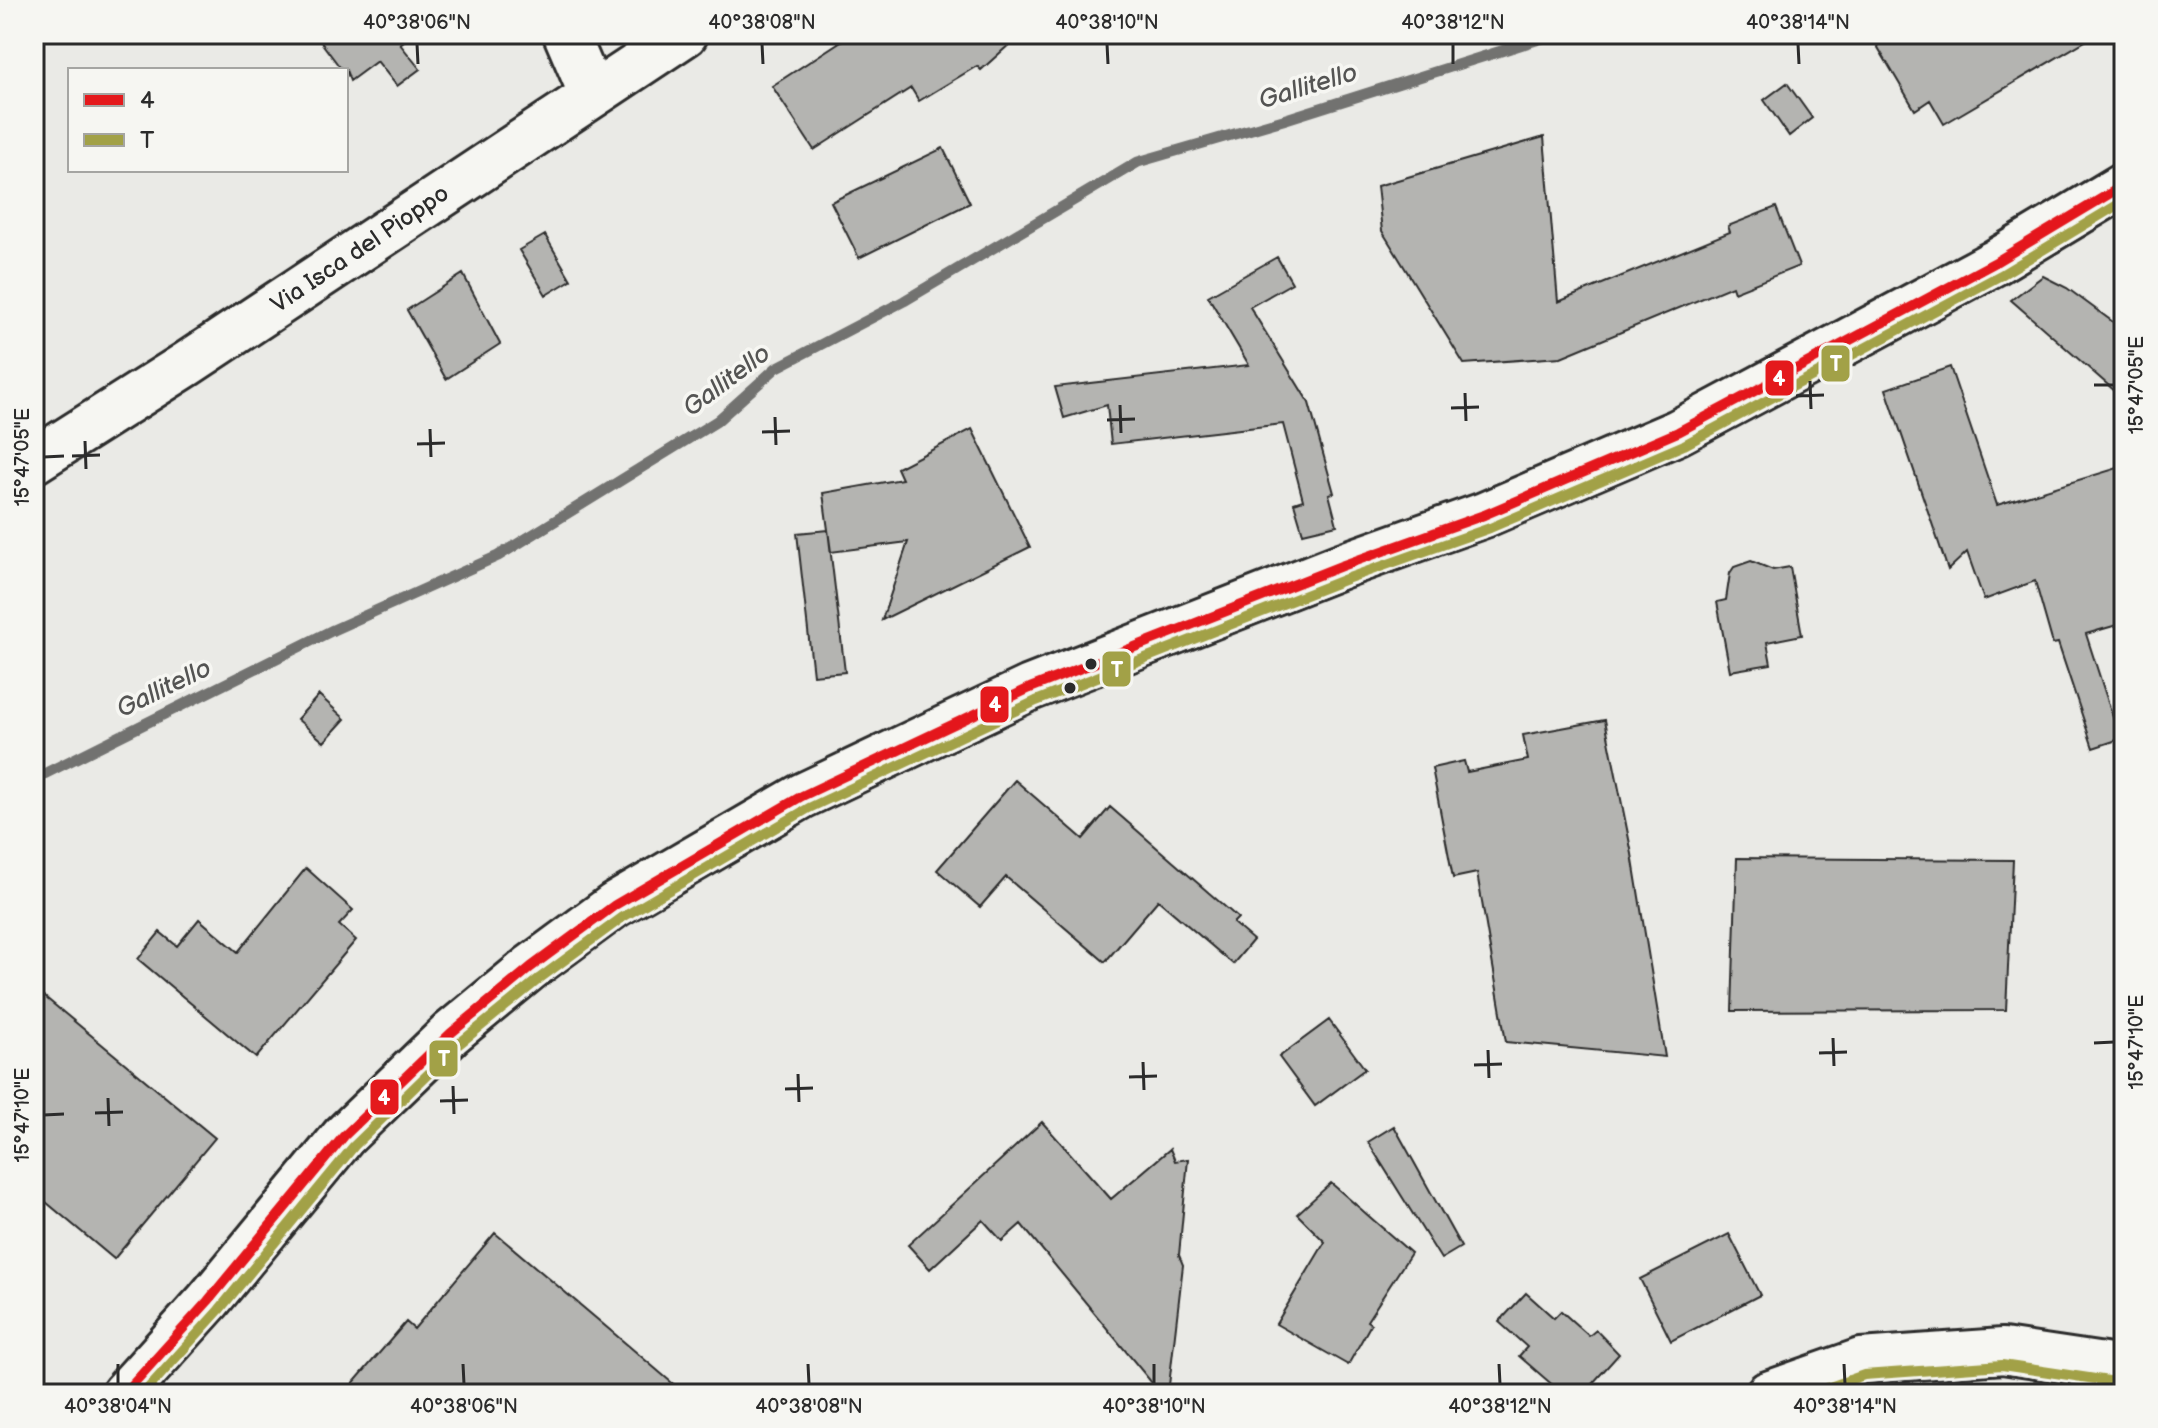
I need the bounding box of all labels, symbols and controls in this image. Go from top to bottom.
text: 40°38'06"N [363,11,471,35]
text: 40°38'08"N [708,11,816,35]
text: 40°38'10"N [1055,11,1159,35]
text: 40°38'12"N [1401,11,1505,35]
text: 40°38'14"N [1746,11,1850,35]
water label: Gallitello [1255,57,1361,117]
legend [68,68,348,172]
text: 4 [140,86,155,115]
text: T [140,126,155,155]
street label: Via Isca del Pioppo [266,179,454,319]
text: 15°47'05"E [2125,336,2149,434]
water label: Gallitello [677,338,777,424]
line badge: T [1820,344,1851,383]
text: T [1830,351,1843,378]
line badge: 4 [1764,359,1795,397]
text: 4 [1773,366,1786,393]
text: 15°47'05"E [11,408,35,506]
line badge: T [1101,650,1132,688]
water label: Gallitello [112,653,216,725]
unlabelled marker [1083,656,1099,672]
text: T [1111,657,1124,684]
unlabelled marker [1062,680,1078,696]
line badge: 4 [979,685,1010,724]
text: 4 [989,692,1002,719]
text: 15°47'10"E [2125,995,2149,1089]
line badge: T [428,1039,459,1078]
text: T [438,1046,451,1073]
text: 15°47'10"E [11,1068,35,1162]
line badge: 4 [369,1078,400,1116]
text: 4 [378,1085,391,1112]
text: 40°38'04"N [64,1395,172,1419]
text: 40°38'06"N [410,1395,518,1419]
text: 40°38'08"N [755,1395,863,1419]
text: 40°38'10"N [1102,1395,1206,1419]
text: 40°38'12"N [1448,1395,1552,1419]
text: 40°38'14"N [1793,1395,1897,1419]

